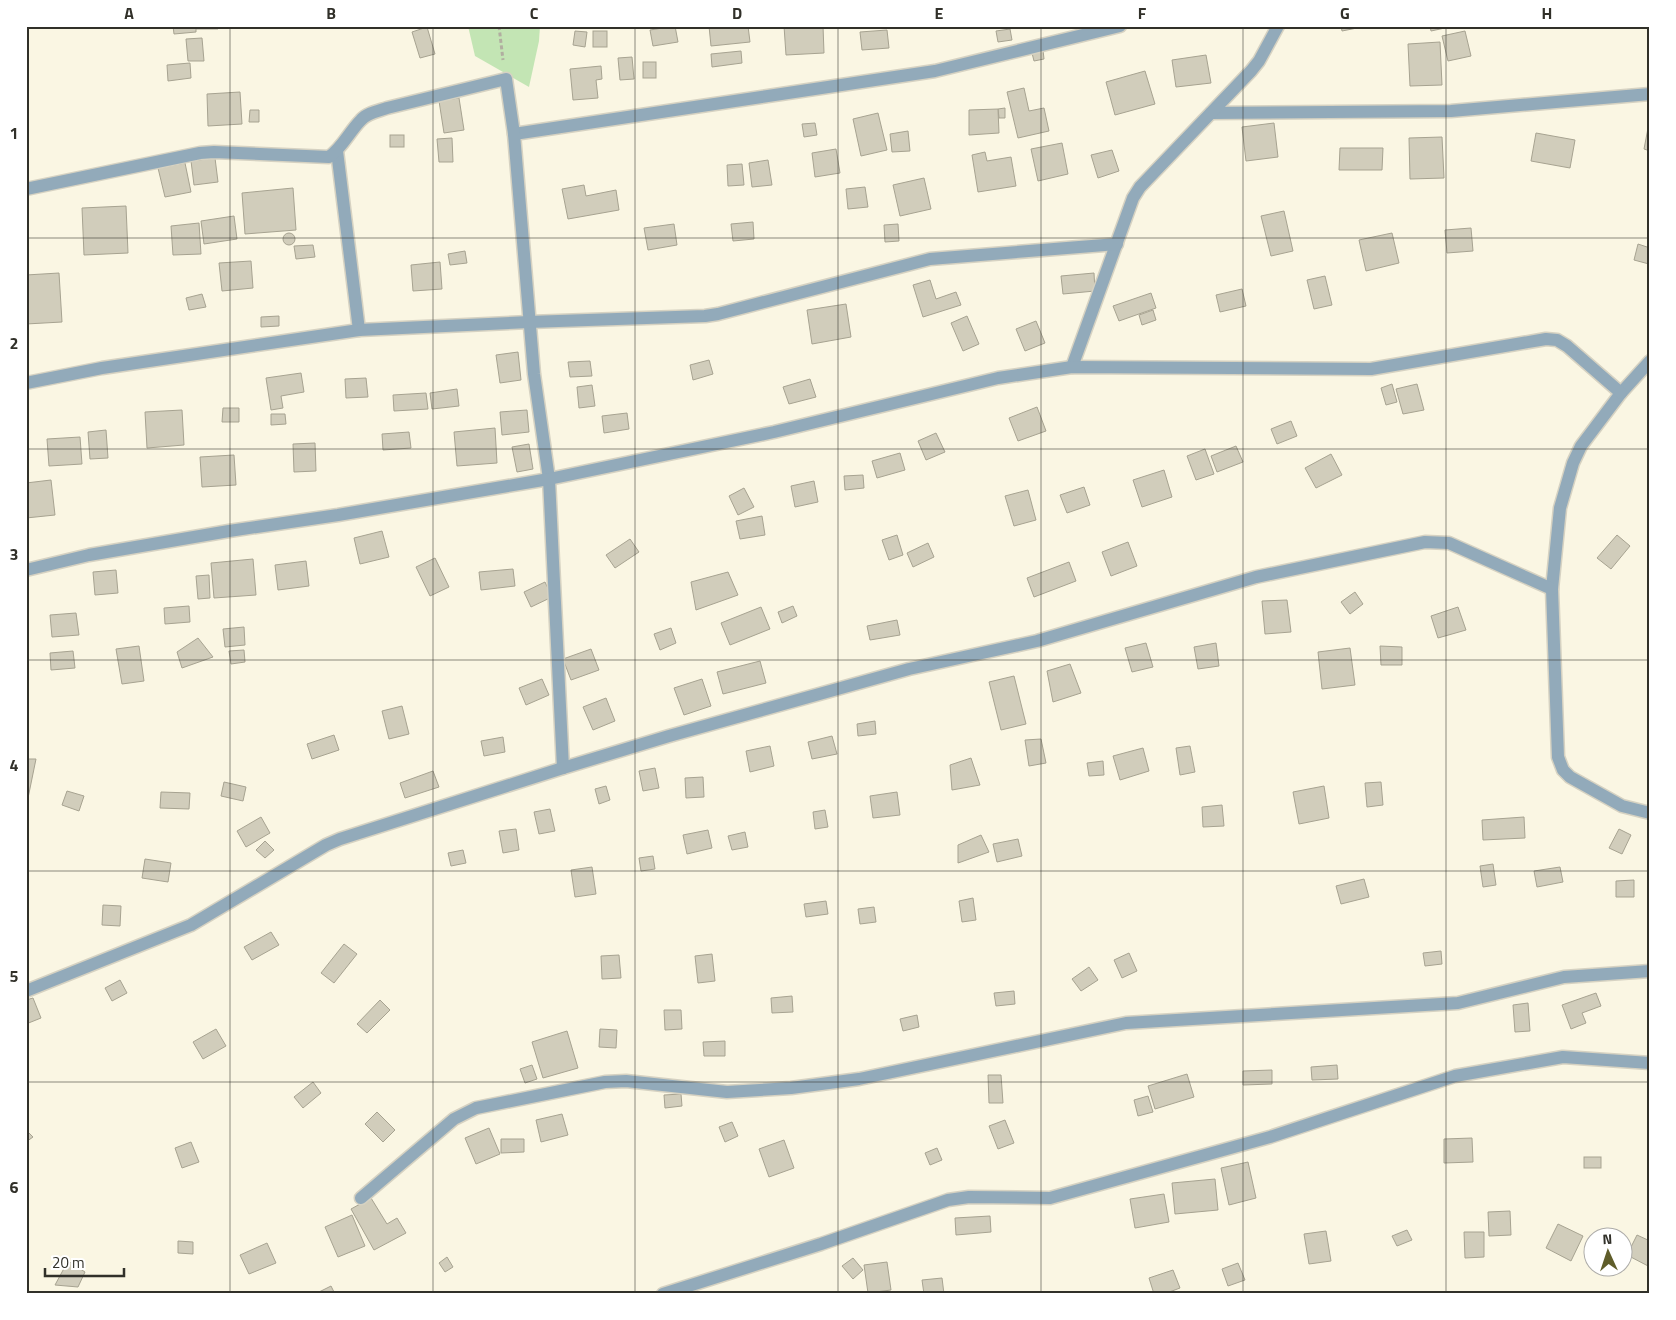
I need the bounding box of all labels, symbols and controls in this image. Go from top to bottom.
text: A [124,1,134,25]
text: B [326,1,336,25]
text: C [530,1,539,25]
text: D [732,1,742,25]
text: E [935,1,944,25]
text: F [1138,1,1147,25]
text: G [1340,1,1350,25]
text: H [1542,1,1552,25]
text: 1 [10,121,18,145]
text: 2 [10,331,18,355]
text: 3 [10,542,18,566]
text: 4 [10,753,19,777]
text: 5 [10,964,19,988]
text: 6 [10,1175,19,1199]
north arrow [1584,1228,1634,1278]
text: N [1602,1228,1613,1249]
scale bar [45,1245,124,1277]
text: 20 m [52,1251,85,1274]

